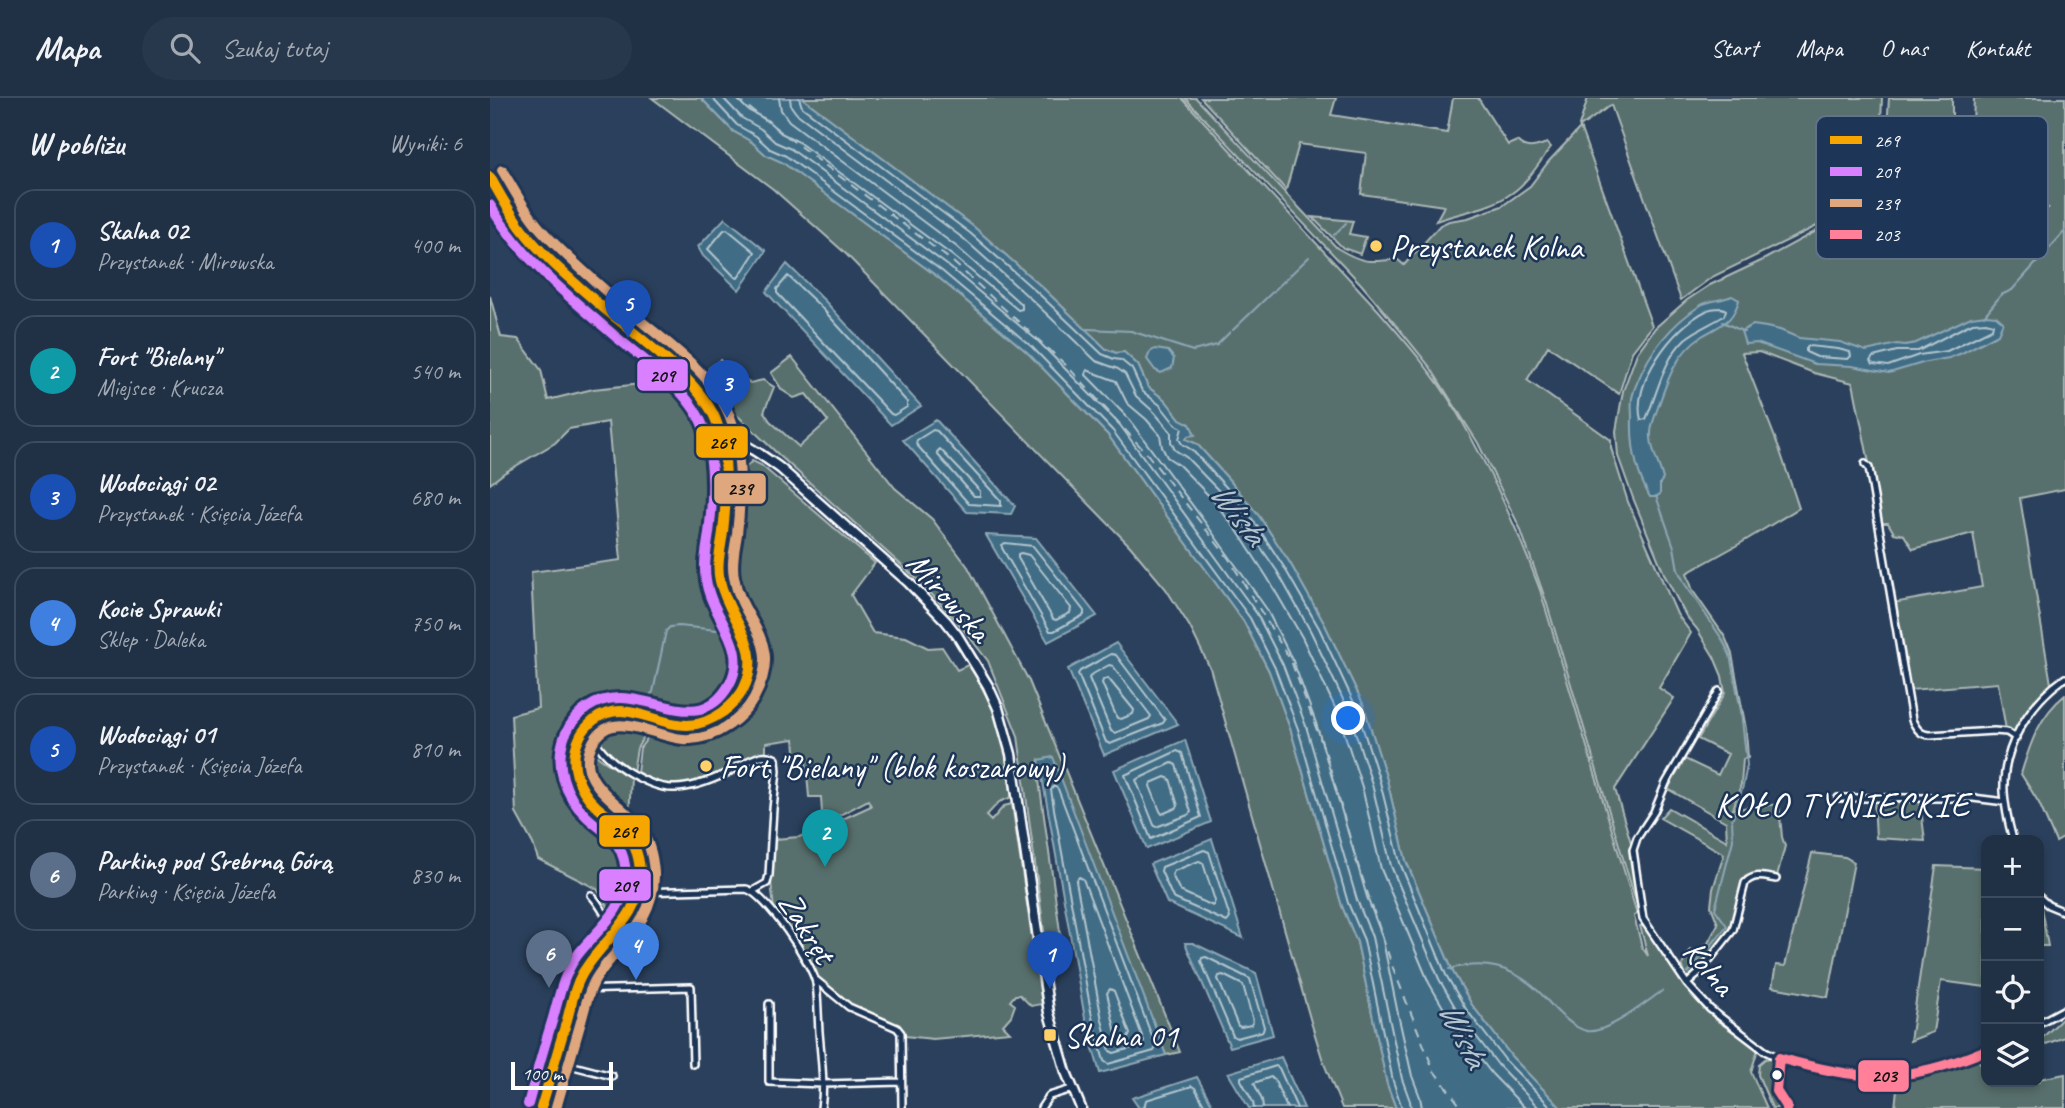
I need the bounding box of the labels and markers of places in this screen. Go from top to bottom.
place label: Przystanek Kolna [1390,226,1585,268]
marker: Przystanek Kolna [1368,238,1384,254]
pin: 5 [605,280,651,338]
pin: 3 [704,360,750,418]
place label: Fort "Bielany" (blok koszarowy) [720,746,1066,788]
marker: Fort "Bielany" (blok koszarowy) [698,758,714,774]
pin: 2 [802,809,848,867]
pin: 4 [613,922,659,980]
pin: 6 [526,930,572,988]
pin: 1 [1027,931,1073,989]
place label: Skalna 01 [1064,1015,1180,1057]
marker: Skalna 01 [1042,1027,1058,1043]
unlabelled marker [1770,1068,1784,1082]

